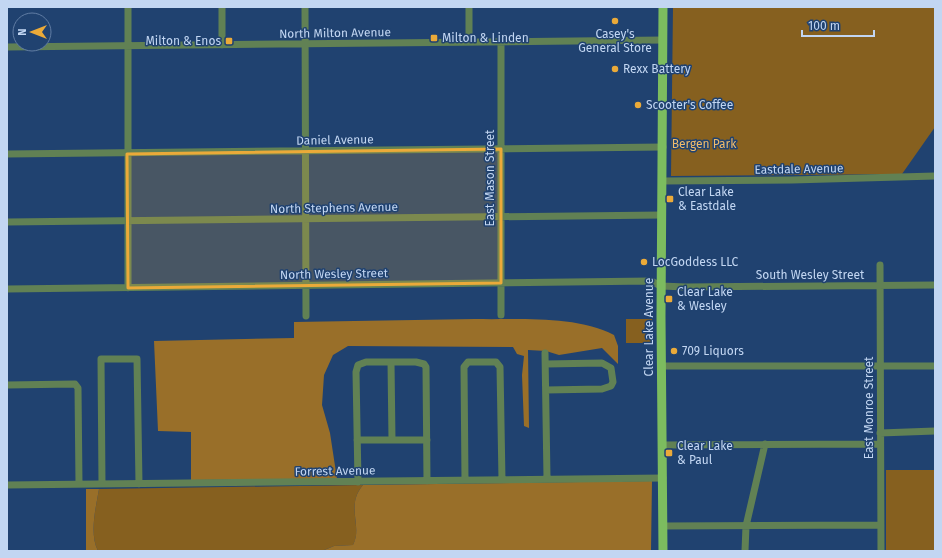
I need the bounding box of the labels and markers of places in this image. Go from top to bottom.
marker: Casey's General Store [610,16,620,26]
place label: Casey's General Store [578,27,652,55]
place label: Milton & Linden [442,31,529,45]
marker: Milton & Linden [429,33,439,43]
place label: Milton & Enos [146,34,221,48]
marker: Milton & Enos [224,36,234,46]
place label: Rexx Battery [623,62,691,76]
marker: Rexx Battery [610,64,620,74]
place label: Scooter's Coffee [646,98,733,112]
marker: Scooter's Coffee [633,100,643,110]
place label: Clear Lake & Eastdale [678,185,736,213]
marker: Clear Lake & Eastdale [665,194,675,204]
place label: LocGoddess LLC [652,255,739,269]
marker: LocGoddess LLC [639,257,649,267]
place label: Clear Lake & Wesley [677,285,733,313]
marker: Clear Lake & Wesley [664,294,674,304]
place label: 709 Liquors [682,344,744,358]
marker: 709 Liquors [669,346,679,356]
place label: Clear Lake & Paul [677,439,733,467]
marker: Clear Lake & Paul [664,448,674,458]

